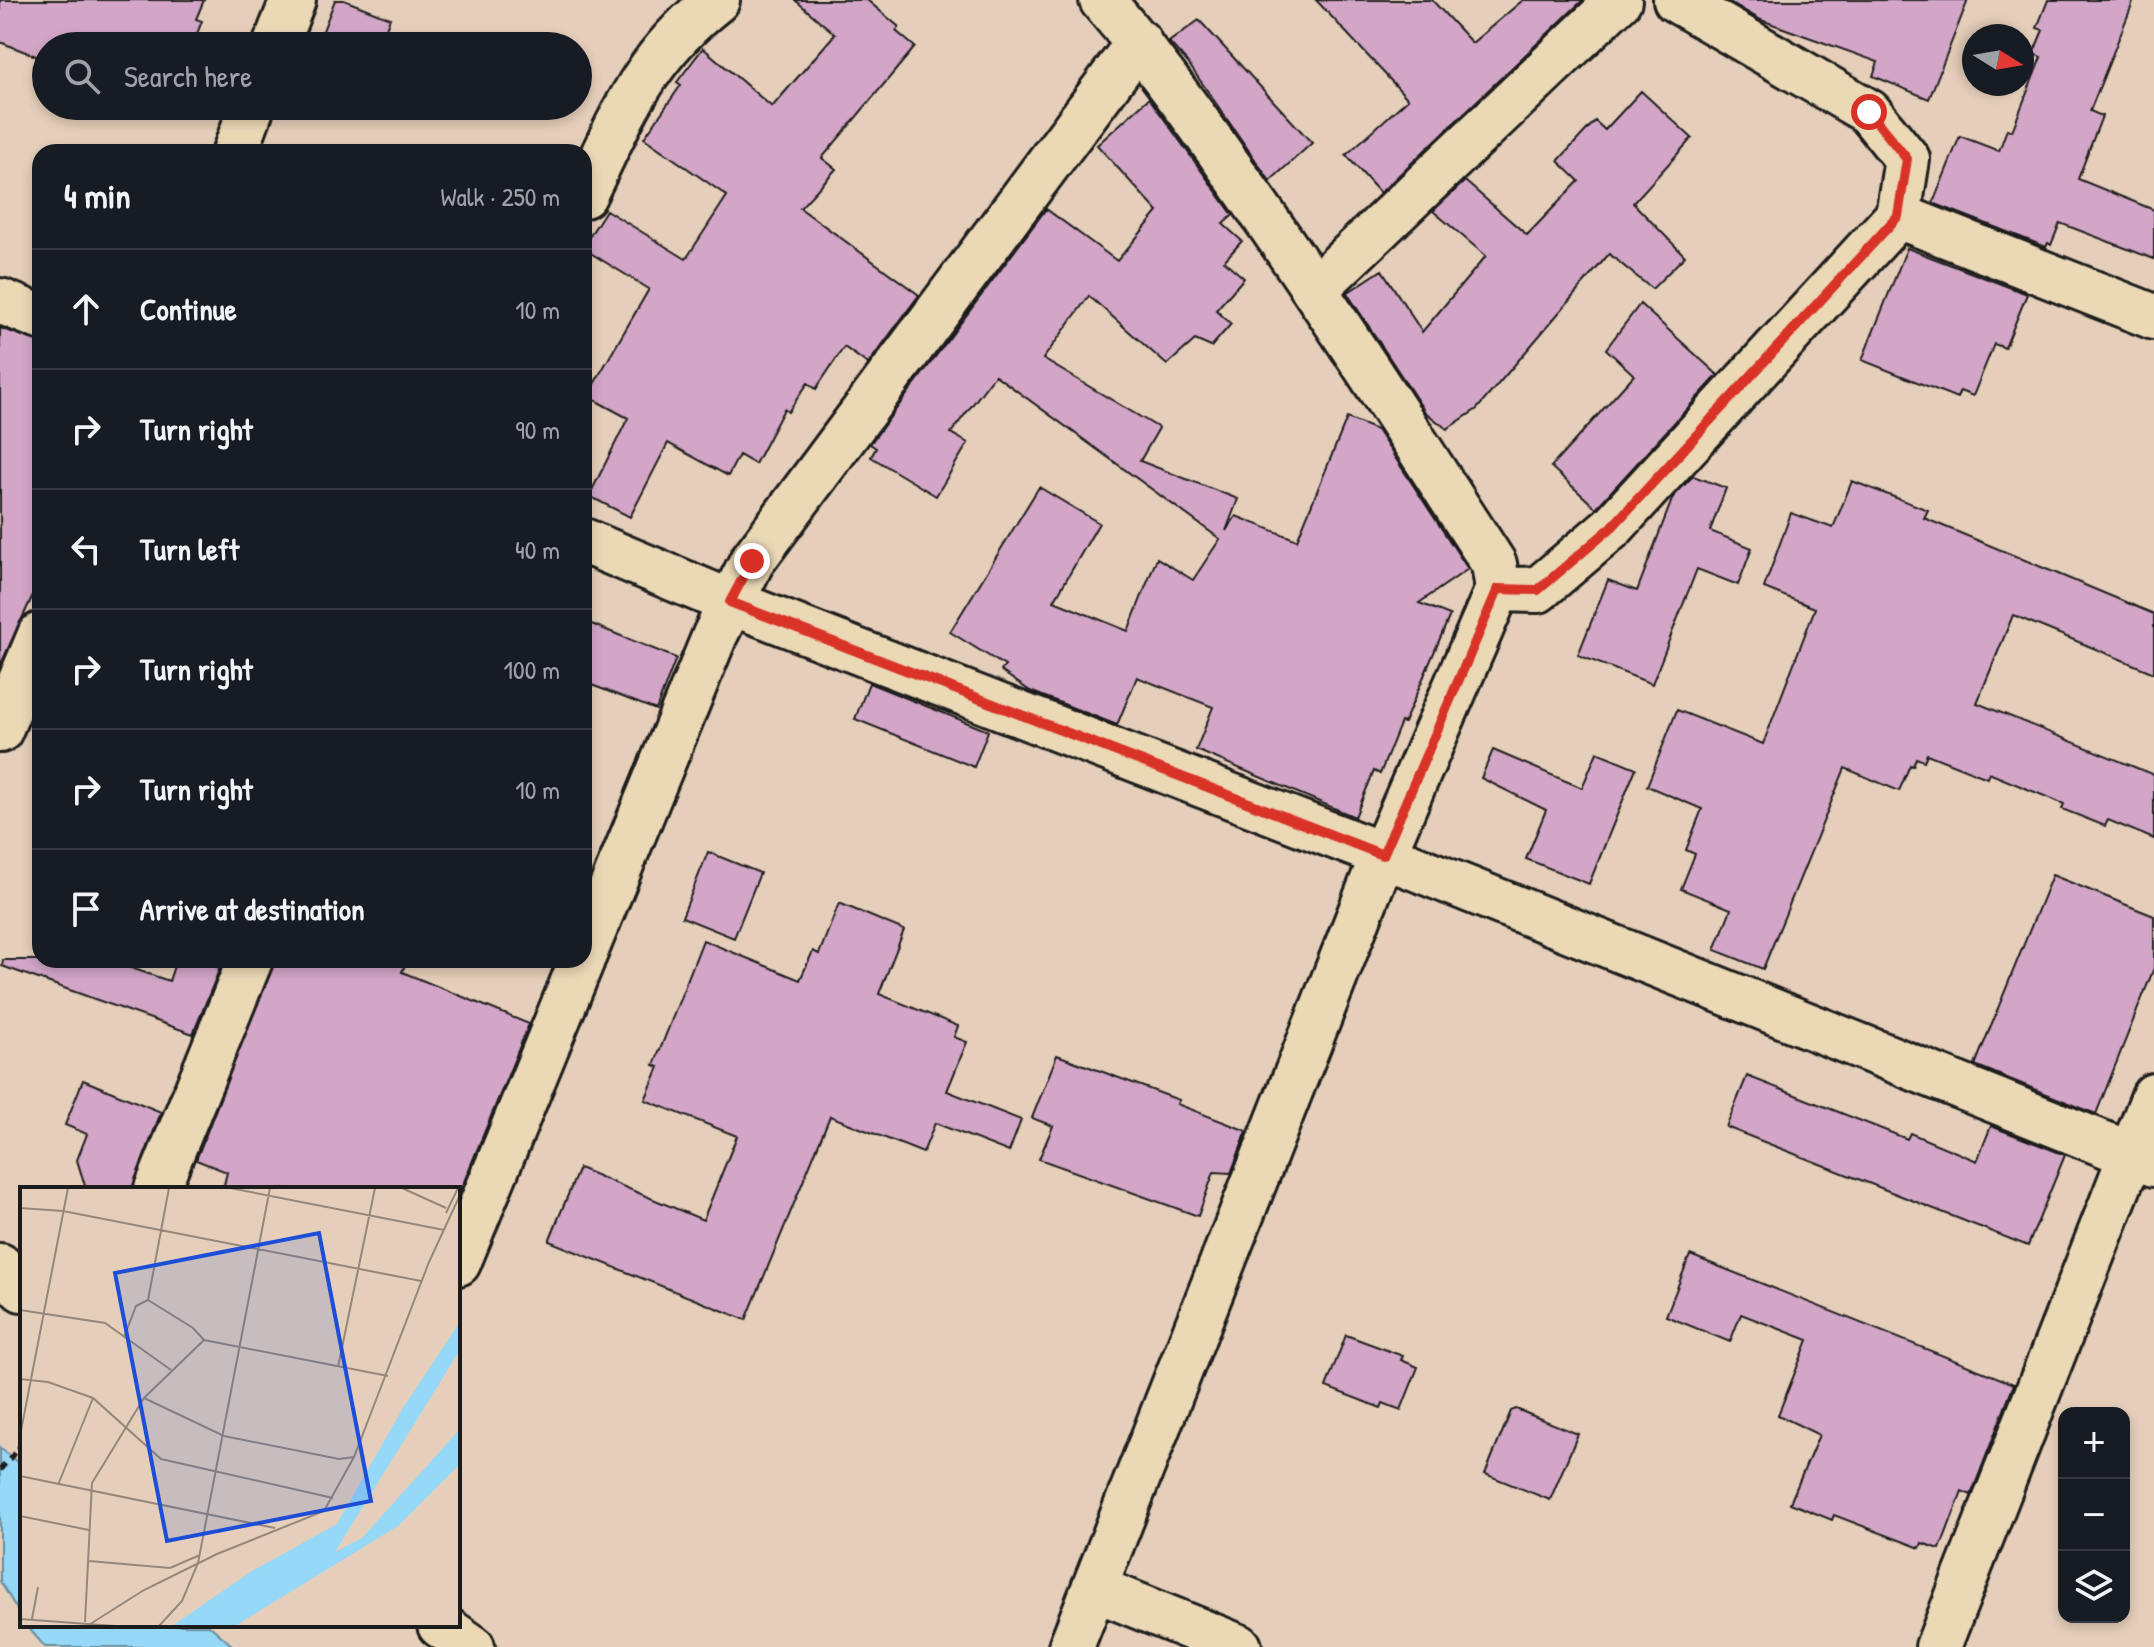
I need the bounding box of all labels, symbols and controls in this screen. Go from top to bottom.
north arrow [1962,24,2034,96]
search box [32,32,592,120]
icon: search [60,54,104,98]
text: Search here [124,56,252,96]
route start [1851,94,1887,130]
text: 4 min [64,173,131,219]
text: Walk · 250 m [440,179,560,214]
icon: ahead [64,287,108,331]
text: Continue [140,289,237,329]
text: 10 m [515,292,560,327]
icon: right [64,407,108,451]
text: Turn right [140,409,253,449]
text: 90 m [515,412,560,447]
icon: left [64,527,108,571]
text: Turn left [140,529,239,569]
text: 40 m [515,532,560,567]
route end [734,543,770,579]
icon: right [64,647,108,691]
text: Turn right [140,649,253,689]
text: 100 m [504,652,560,687]
icon: right [64,767,108,811]
text: Turn right [140,769,253,809]
text: 10 m [515,772,560,807]
icon: arrive [64,887,108,931]
text: Arrive at destination [140,889,365,929]
inset map [20,1187,460,1627]
map controls [2058,1407,2130,1623]
button: + [2058,1407,2130,1479]
button: − [2058,1479,2130,1551]
button: layers [2058,1551,2130,1623]

